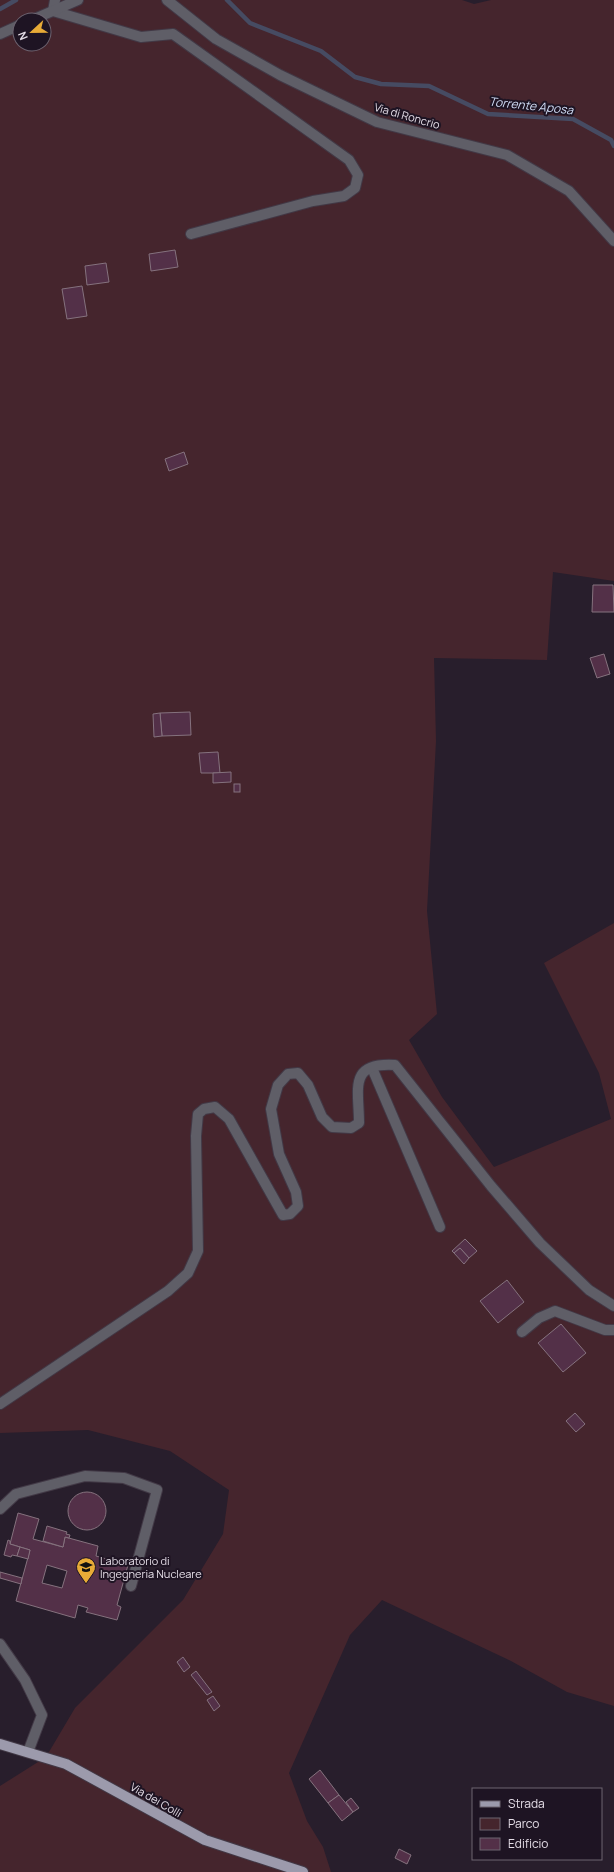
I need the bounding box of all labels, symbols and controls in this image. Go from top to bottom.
north arrow [12,12,52,52]
text: N [14,29,31,42]
water label: Torrente Aposa [488,93,575,119]
street label: Via di Roncrio [373,99,442,132]
place label: Laboratorio di Ingegneria Nucleare [100,1553,202,1581]
school or university icon: Laboratorio di Ingegneria Nucleare [75,1556,97,1584]
street label: Via dei Colli [128,1779,185,1820]
legend [472,1788,602,1860]
text: Strada [508,1795,545,1812]
text: Parco [508,1815,539,1832]
text: Edificio [508,1835,548,1852]

